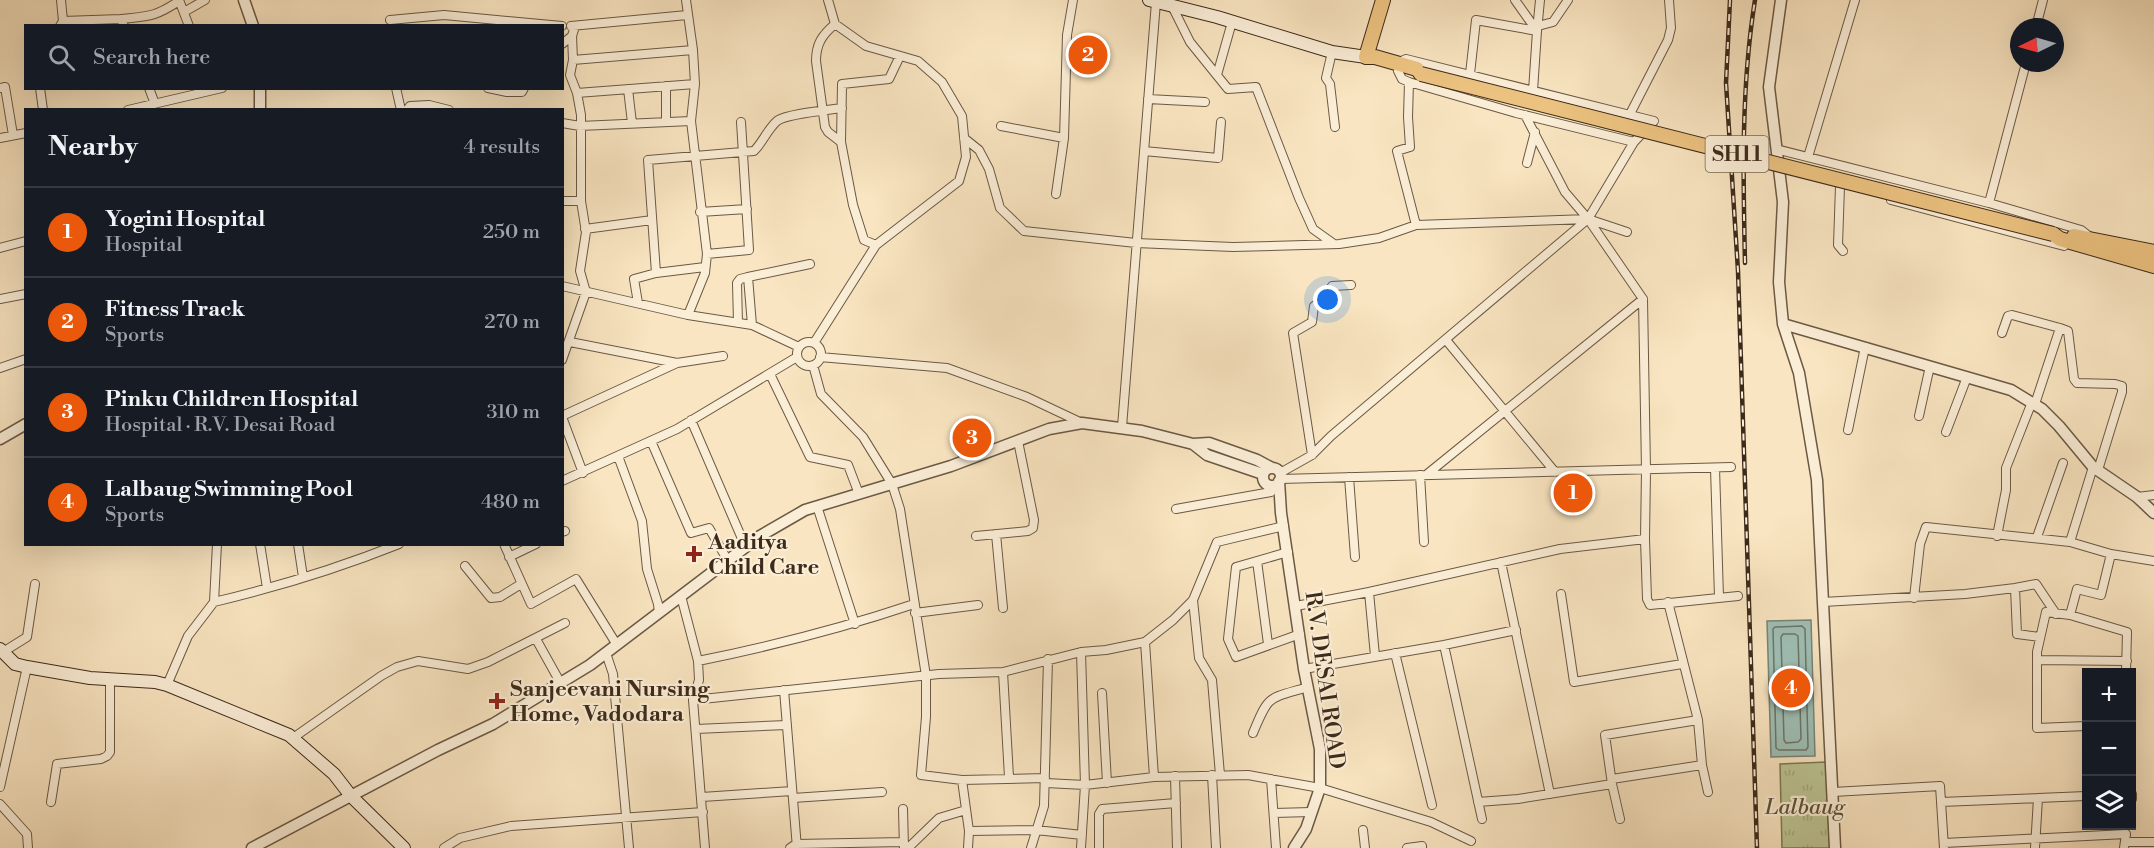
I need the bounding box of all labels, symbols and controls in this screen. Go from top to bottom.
north arrow [2010,18,2064,72]
search box [24,24,564,90]
pin: 2 [1068,32,1108,78]
icon: search [45,41,78,74]
text: Search here [93,44,210,71]
text: Nearby [48,131,138,163]
text: 4 results [463,135,540,160]
road number: SH11 [1706,136,1768,172]
text: Yogini Hospital [105,206,265,233]
text: 1 [63,220,72,245]
text: 250 m [483,220,540,245]
text: Hospital [105,233,182,258]
your location [1313,285,1342,314]
text: Fitness Track [105,296,245,323]
text: 2 [61,310,74,335]
text: 270 m [484,310,540,335]
text: Sports [105,323,164,348]
text: Pinku Children Hospital [105,386,358,413]
text: 3 [61,400,74,425]
text: 310 m [487,400,540,425]
text: Hospital · R.V. Desai Road [105,413,335,438]
pin: 3 [952,416,992,460]
pin: 1 [1554,470,1592,516]
text: Lalbaug Swimming Pool [105,476,353,503]
text: 4 [61,490,74,515]
text: 480 m [481,490,540,515]
text: Sports [105,503,164,528]
place label: Aaditya Child Care [707,529,819,581]
marker: Aaditya Child Care [685,545,703,563]
street label: R.V. DESAI ROAD [1299,589,1350,771]
pin: 4 [1772,666,1810,710]
map controls [2082,668,2136,830]
button: + [2082,668,2136,722]
place label: Sanjeevani Nursing Home, Vadodara [510,676,710,728]
marker: Sanjeevani Nursing Home, Vadodara [488,692,506,710]
button: − [2082,722,2136,776]
button: layers [2082,776,2136,830]
park label: Lalbaug [1764,794,1847,821]

